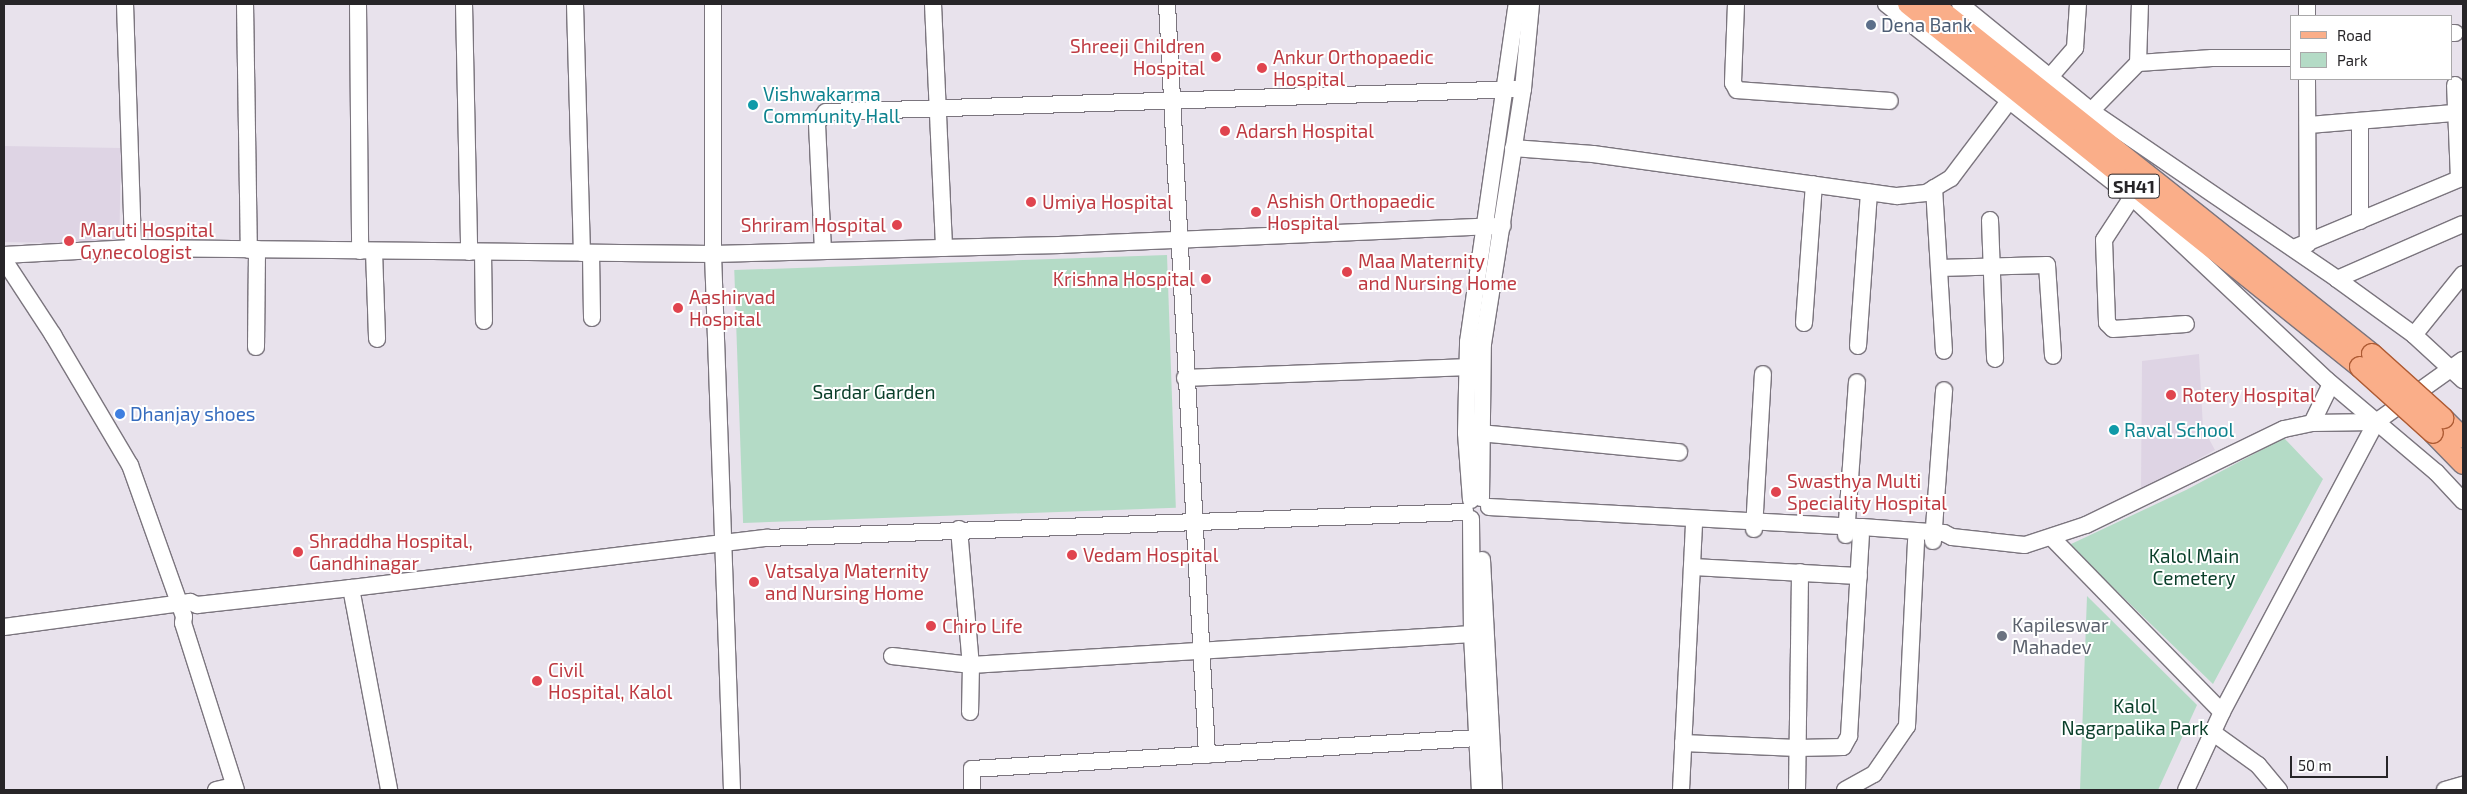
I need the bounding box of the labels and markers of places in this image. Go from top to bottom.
place label: Dena Bank [1881,14,1972,36]
marker: Dena Bank [1865,19,1877,31]
place label: Shreeji Children Hospital [1070,35,1205,79]
place label: Ankur Orthopaedic Hospital [1273,46,1434,90]
marker: Shreeji Children Hospital [1209,50,1223,64]
marker: Ankur Orthopaedic Hospital [1255,61,1269,75]
place label: Vishwakarma Community Hall [763,83,900,127]
marker: Vishwakarma Community Hall [747,99,759,111]
place label: Adarsh Hospital [1236,120,1374,142]
marker: Adarsh Hospital [1218,124,1232,138]
place label: Ashish Orthopaedic Hospital [1267,190,1435,234]
place label: Umiya Hospital [1042,191,1173,213]
marker: Umiya Hospital [1024,195,1038,209]
marker: Ashish Orthopaedic Hospital [1249,205,1263,219]
place label: Shriram Hospital [741,214,886,236]
marker: Shriram Hospital [890,218,904,232]
place label: Maruti Hospital Gynecologist [80,219,214,263]
marker: Maruti Hospital Gynecologist [62,234,76,248]
place label: Maa Maternity and Nursing Home [1358,250,1517,294]
marker: Maa Maternity and Nursing Home [1340,265,1354,279]
place label: Krishna Hospital [1053,268,1195,290]
marker: Krishna Hospital [1199,272,1213,286]
place label: Aashirvad Hospital [689,286,776,330]
marker: Aashirvad Hospital [671,301,685,315]
place label: Rotery Hospital [2182,384,2316,406]
marker: Rotery Hospital [2164,388,2178,402]
place label: Dhanjay shoes [130,403,256,425]
marker: Dhanjay shoes [114,408,126,420]
place label: Raval School [2124,419,2235,441]
marker: Raval School [2108,424,2120,436]
place label: Swasthya Multi Speciality Hospital [1787,470,1947,514]
marker: Swasthya Multi Speciality Hospital [1769,485,1783,499]
place label: Shraddha Hospital, Gandhinagar [309,530,473,574]
place label: Vedam Hospital [1083,544,1218,566]
marker: Shraddha Hospital, Gandhinagar [291,545,305,559]
marker: Vedam Hospital [1065,548,1079,562]
place label: Vatsalya Maternity and Nursing Home [765,560,929,604]
marker: Vatsalya Maternity and Nursing Home [747,575,761,589]
place label: Kapileswar Mahadev [2012,614,2109,658]
place label: Chiro Life [942,615,1023,637]
marker: Chiro Life [924,619,938,633]
marker: Kapileswar Mahadev [1996,630,2008,642]
place label: Civil Hospital, Kalol [548,659,672,703]
marker: Civil Hospital, Kalol [530,674,544,688]

